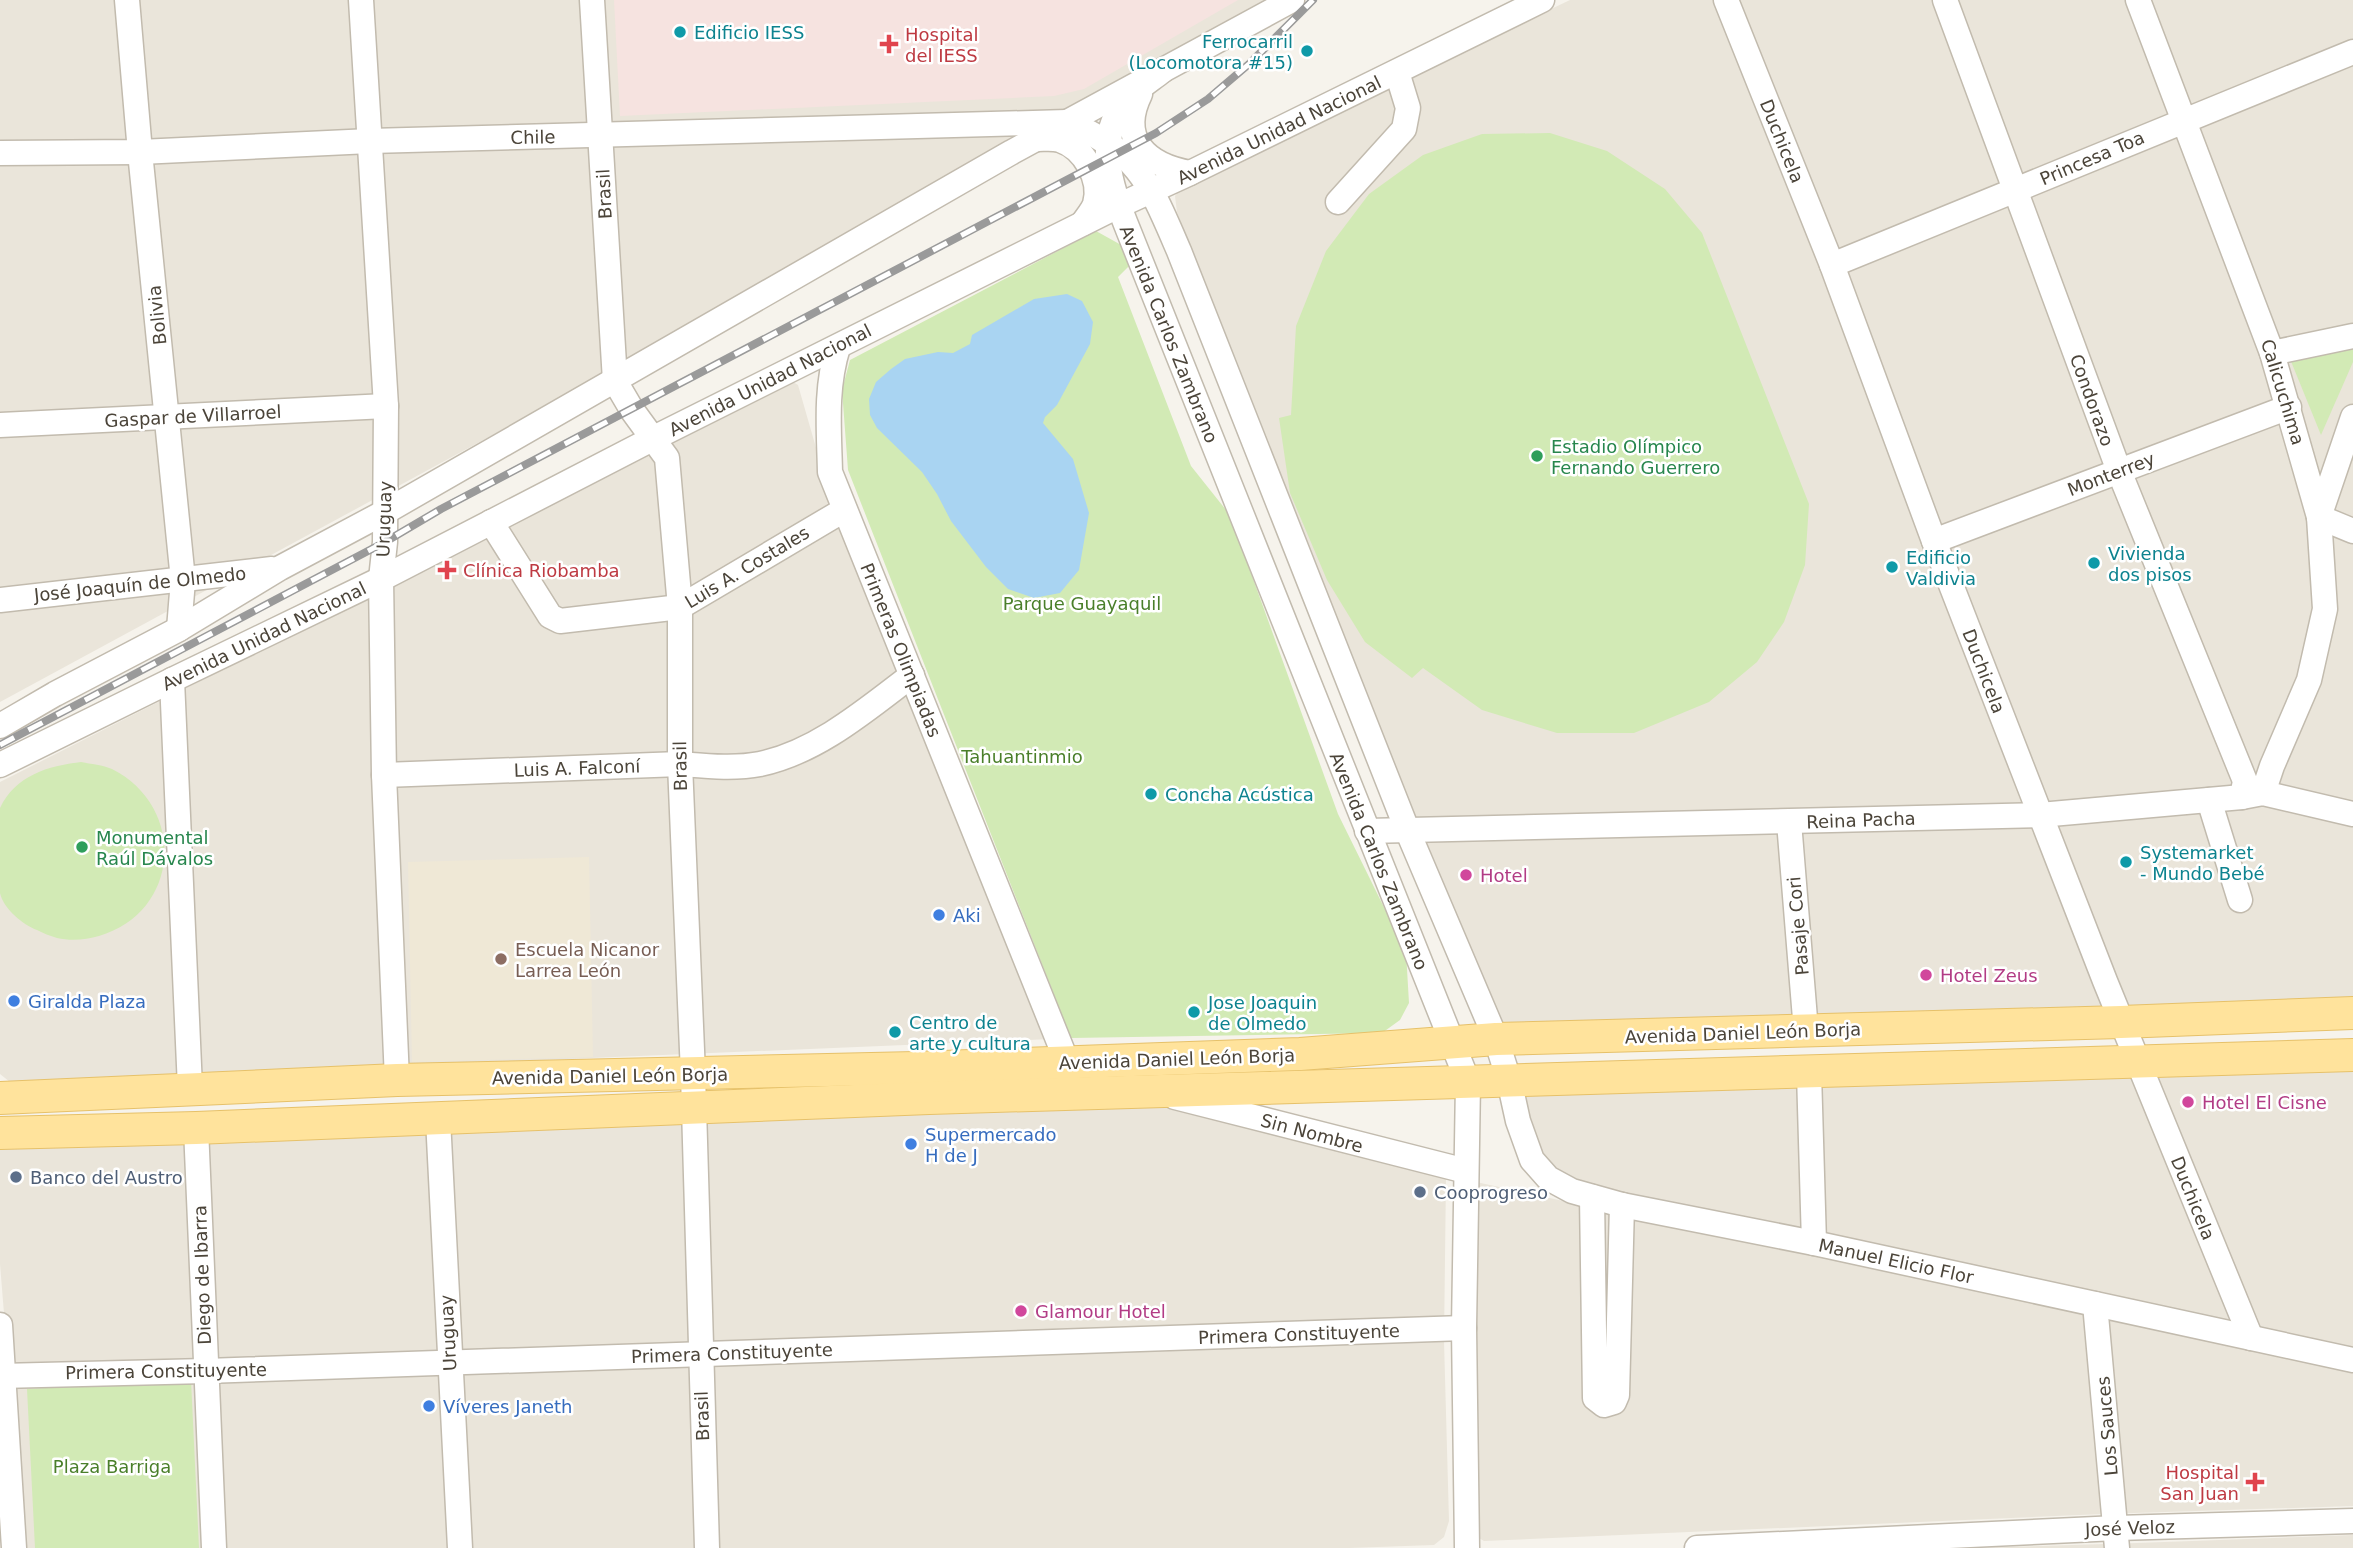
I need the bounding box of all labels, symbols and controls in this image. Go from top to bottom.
place label: Edificio IESS [694,22,804,43]
marker: Edificio IESS [672,24,688,40]
place label: Hospital del IESS [905,24,978,66]
place label: Ferrocarril (Locomotora #15) [1129,31,1293,73]
marker: Hospital del IESS [879,34,899,54]
marker: Ferrocarril (Locomotora #15) [1299,43,1315,59]
street label: Avenida Unidad Nacional [1173,71,1385,189]
street label: Duchicela [1756,96,1808,186]
street label: Chile [510,126,556,148]
street label: Princesa Toa [2037,127,2147,189]
street label: Brasil [592,168,616,220]
street label: Avenida Carlos Zambrano [1116,222,1222,446]
street label: Bolivia [143,284,171,346]
street label: Avenida Unidad Nacional [665,320,875,440]
street label: Calicuchima [2257,336,2309,448]
street label: Condorazo [2066,351,2118,449]
street label: Gaspar de Villarroel [104,401,282,431]
place label: Estadio Olímpico Fernando Guerrero [1551,436,1720,478]
marker: Estadio Olímpico Fernando Guerrero [1529,448,1545,464]
street label: Monterrey [2064,448,2158,500]
street label: Uruguay [372,480,396,558]
street label: Luis A. Costales [681,522,813,612]
place label: Vivienda dos pisos [2108,543,2192,585]
place label: Edificio Valdivia [1906,547,1976,589]
marker: Vivienda dos pisos [2086,555,2102,571]
marker: Edificio Valdivia [1884,559,1900,575]
marker: Clínica Riobamba [437,560,457,580]
place label: Clínica Riobamba [463,560,620,581]
street label: Primeras Olimpiadas [856,560,946,740]
street label: José Joaquín de Olmedo [32,562,247,606]
street label: Avenida Unidad Nacional [158,577,370,695]
park label: Parque Guayaquil [1003,593,1161,614]
street label: Duchicela [1958,626,2010,716]
street label: Brasil [669,741,691,791]
park label: Tahuantinmio [960,746,1083,767]
street label: Avenida Carlos Zambrano [1326,749,1432,973]
street label: Luis A. Falconí [513,755,642,781]
place label: Concha Acústica [1165,784,1314,805]
marker: Concha Acústica [1143,786,1159,802]
street label: Reina Pacha [1806,808,1916,832]
place label: Monumental Raúl Dávalos [96,827,213,869]
marker: Monumental Raúl Dávalos [74,839,90,855]
place label: Systemarket - Mundo Bebé [2140,842,2265,884]
marker: Systemarket - Mundo Bebé [2118,854,2134,870]
place label: Hotel [1480,865,1528,886]
marker: Hotel [1458,867,1474,883]
street label: Pasaje Cori [1783,876,1813,976]
place label: Aki [953,905,981,926]
marker: Aki [931,907,947,923]
place label: Escuela Nicanor Larrea León [515,939,660,981]
marker: Escuela Nicanor Larrea León [493,951,509,967]
place label: Hotel Zeus [1940,965,2038,986]
marker: Hotel Zeus [1918,967,1934,983]
place label: Giralda Plaza [28,991,146,1012]
place label: Jose Joaquin de Olmedo [1207,992,1317,1034]
marker: Giralda Plaza [6,993,22,1009]
marker: Jose Joaquin de Olmedo [1186,1004,1202,1020]
place label: Centro de arte y cultura [909,1012,1031,1054]
street label: Avenida Daniel León Borja [1625,1018,1861,1048]
marker: Centro de arte y cultura [887,1024,903,1040]
street label: Avenida Daniel León Borja [1059,1044,1295,1074]
street label: Avenida Daniel León Borja [492,1063,728,1089]
place label: Hotel El Cisne [2202,1092,2327,1113]
marker: Hotel El Cisne [2180,1094,2196,1110]
street label: Sin Nombre [1259,1109,1365,1157]
place label: Supermercado H de J [925,1124,1056,1166]
marker: Supermercado H de J [903,1136,919,1152]
street label: Duchicela [2167,1153,2219,1243]
place label: Banco del Austro [30,1167,183,1188]
marker: Banco del Austro [8,1169,24,1185]
place label: Cooprogreso [1434,1182,1548,1203]
marker: Cooprogreso [1412,1184,1428,1200]
street label: Diego de Ibarra [189,1205,215,1345]
street label: Manuel Elicio Flor [1817,1234,1976,1288]
street label: Uruguay [435,1294,460,1372]
place label: Glamour Hotel [1035,1301,1166,1322]
marker: Glamour Hotel [1013,1303,1029,1319]
street label: Primera Constituyente [1198,1320,1400,1348]
street label: Primera Constituyente [631,1339,833,1367]
street label: Primera Constituyente [65,1359,267,1383]
street label: Los Sauces [2092,1375,2122,1477]
street label: Brasil [691,1391,713,1441]
place label: Víveres Janeth [443,1396,573,1417]
marker: Víveres Janeth [421,1398,437,1414]
park label: Plaza Barriga [53,1456,171,1477]
place label: Hospital San Juan [2160,1462,2239,1504]
marker: Hospital San Juan [2245,1472,2265,1492]
street label: José Veloz [2084,1516,2175,1540]

